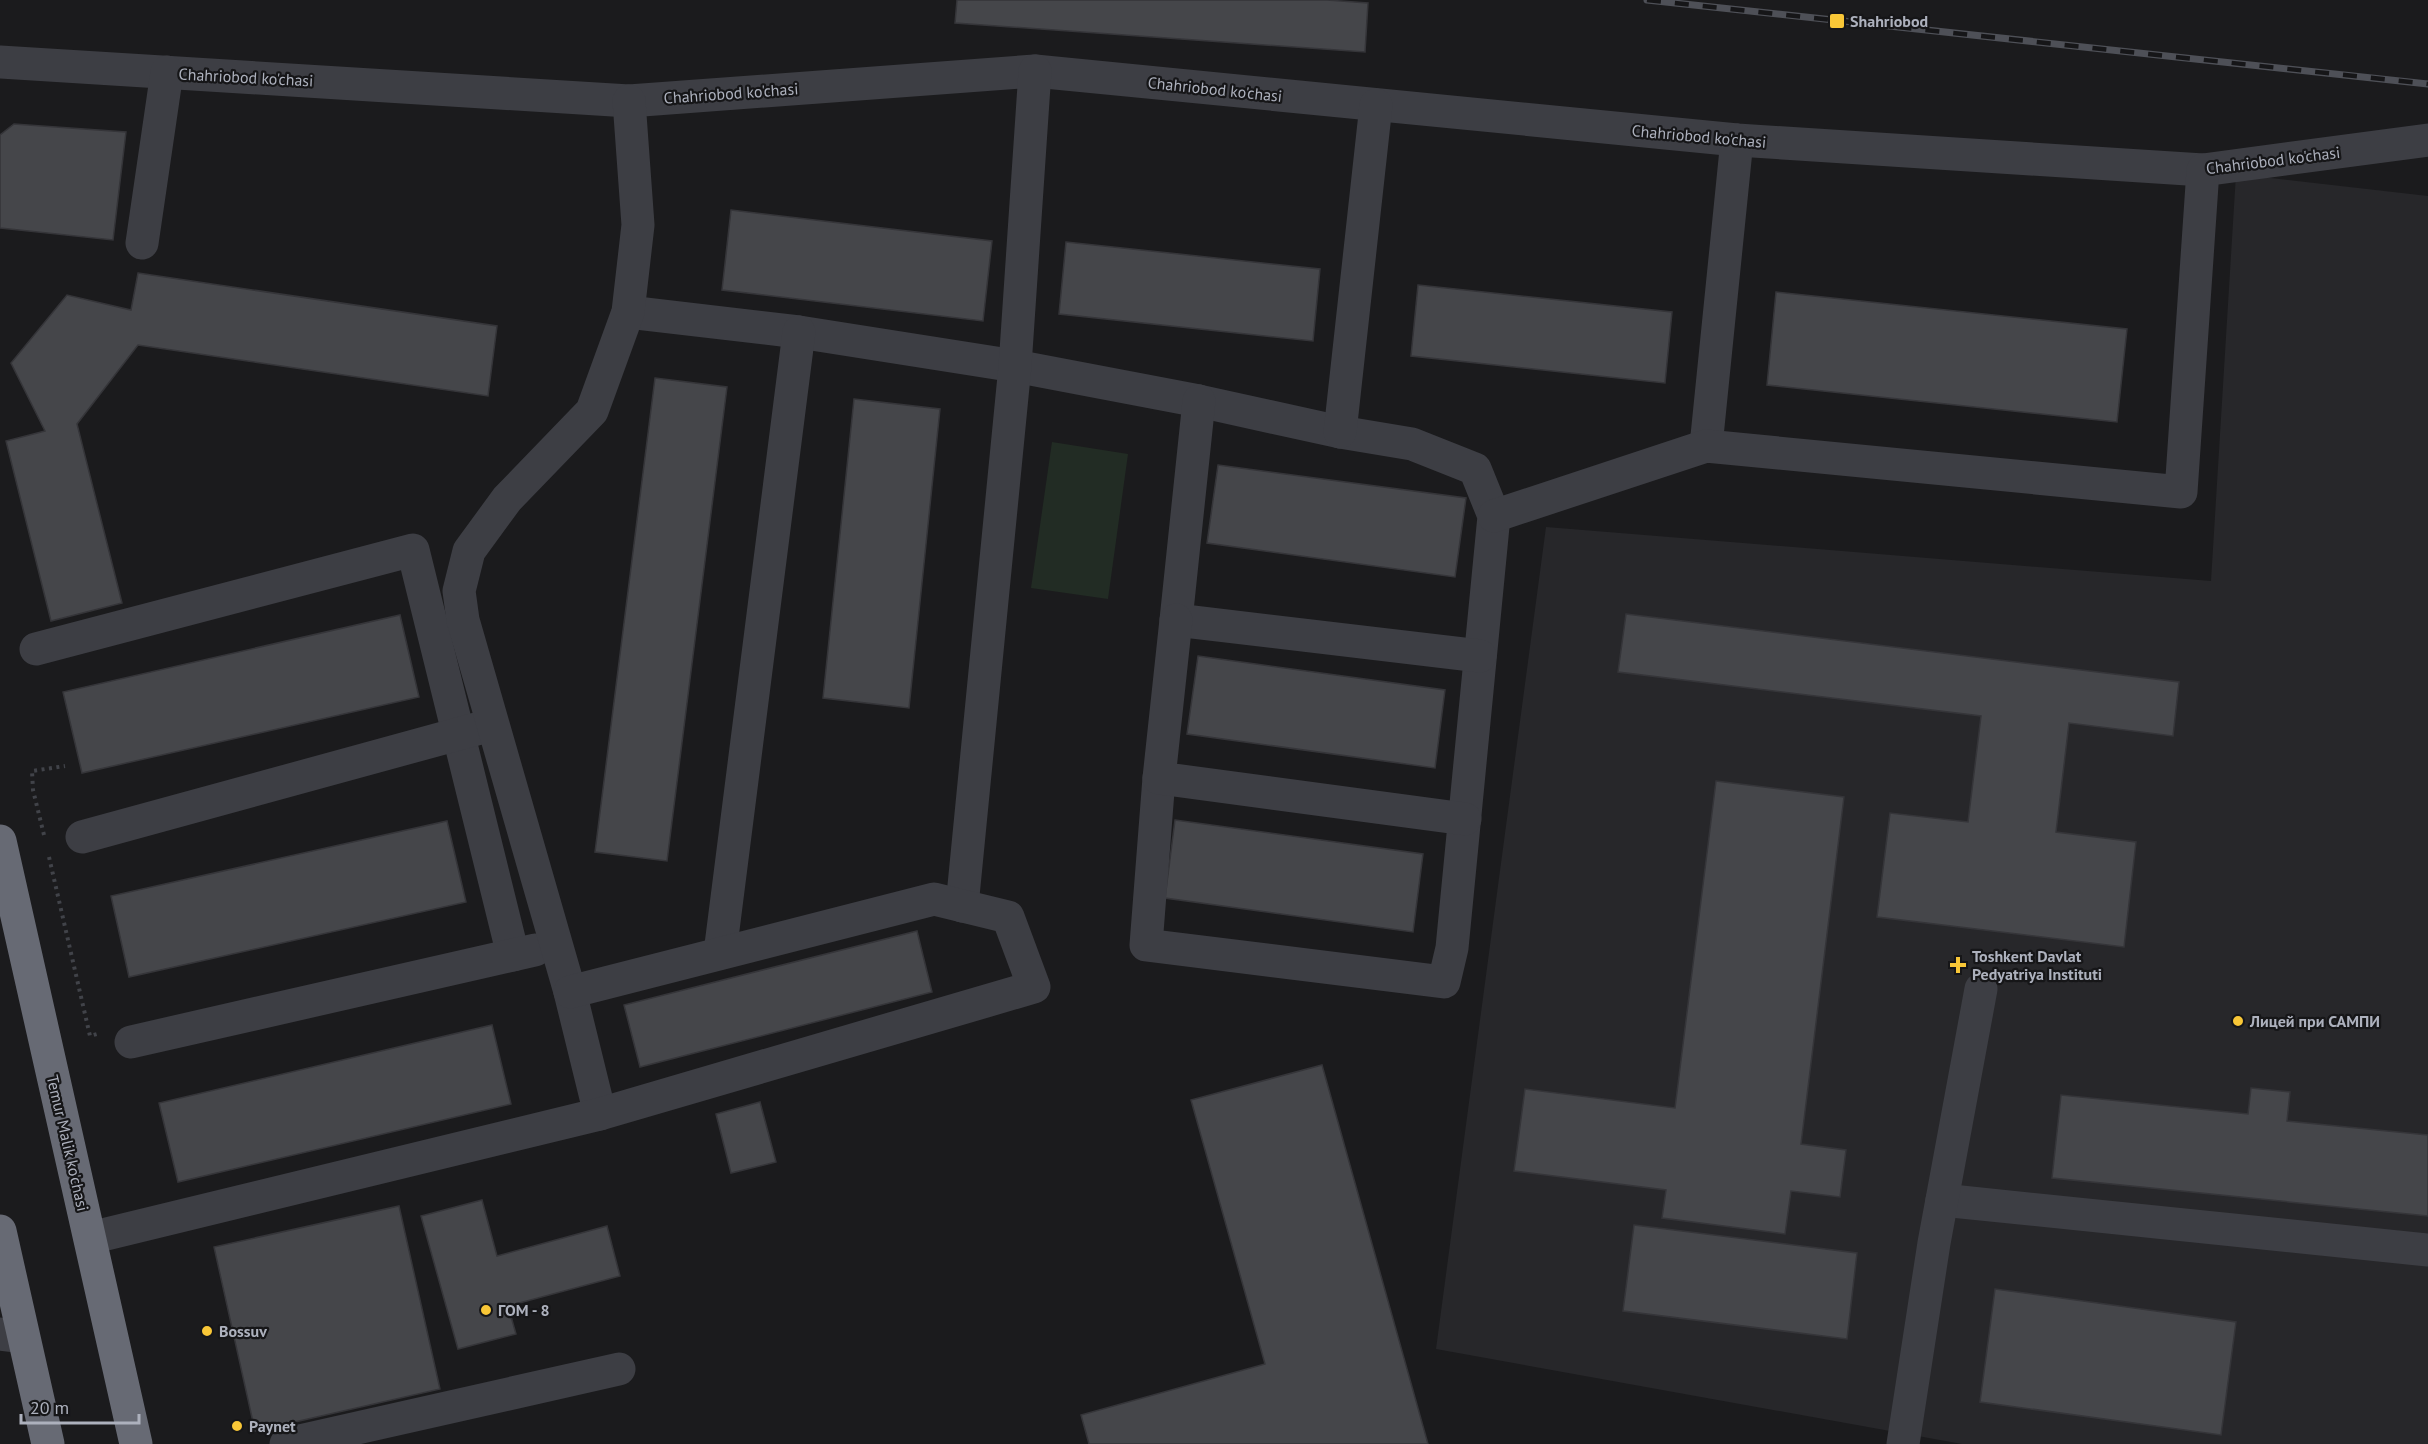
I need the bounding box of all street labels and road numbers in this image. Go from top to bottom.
street label: Chahriobod ko'chasi [178,63,314,91]
street label: Chahriobod ko'chasi [1147,72,1283,106]
street label: Chahriobod ko'chasi [663,78,799,108]
street label: Chahriobod ko'chasi [1631,120,1767,152]
street label: Chahriobod ko'chasi [2205,142,2341,178]
street label: Temur Malik ko'chasi [43,1073,93,1213]

